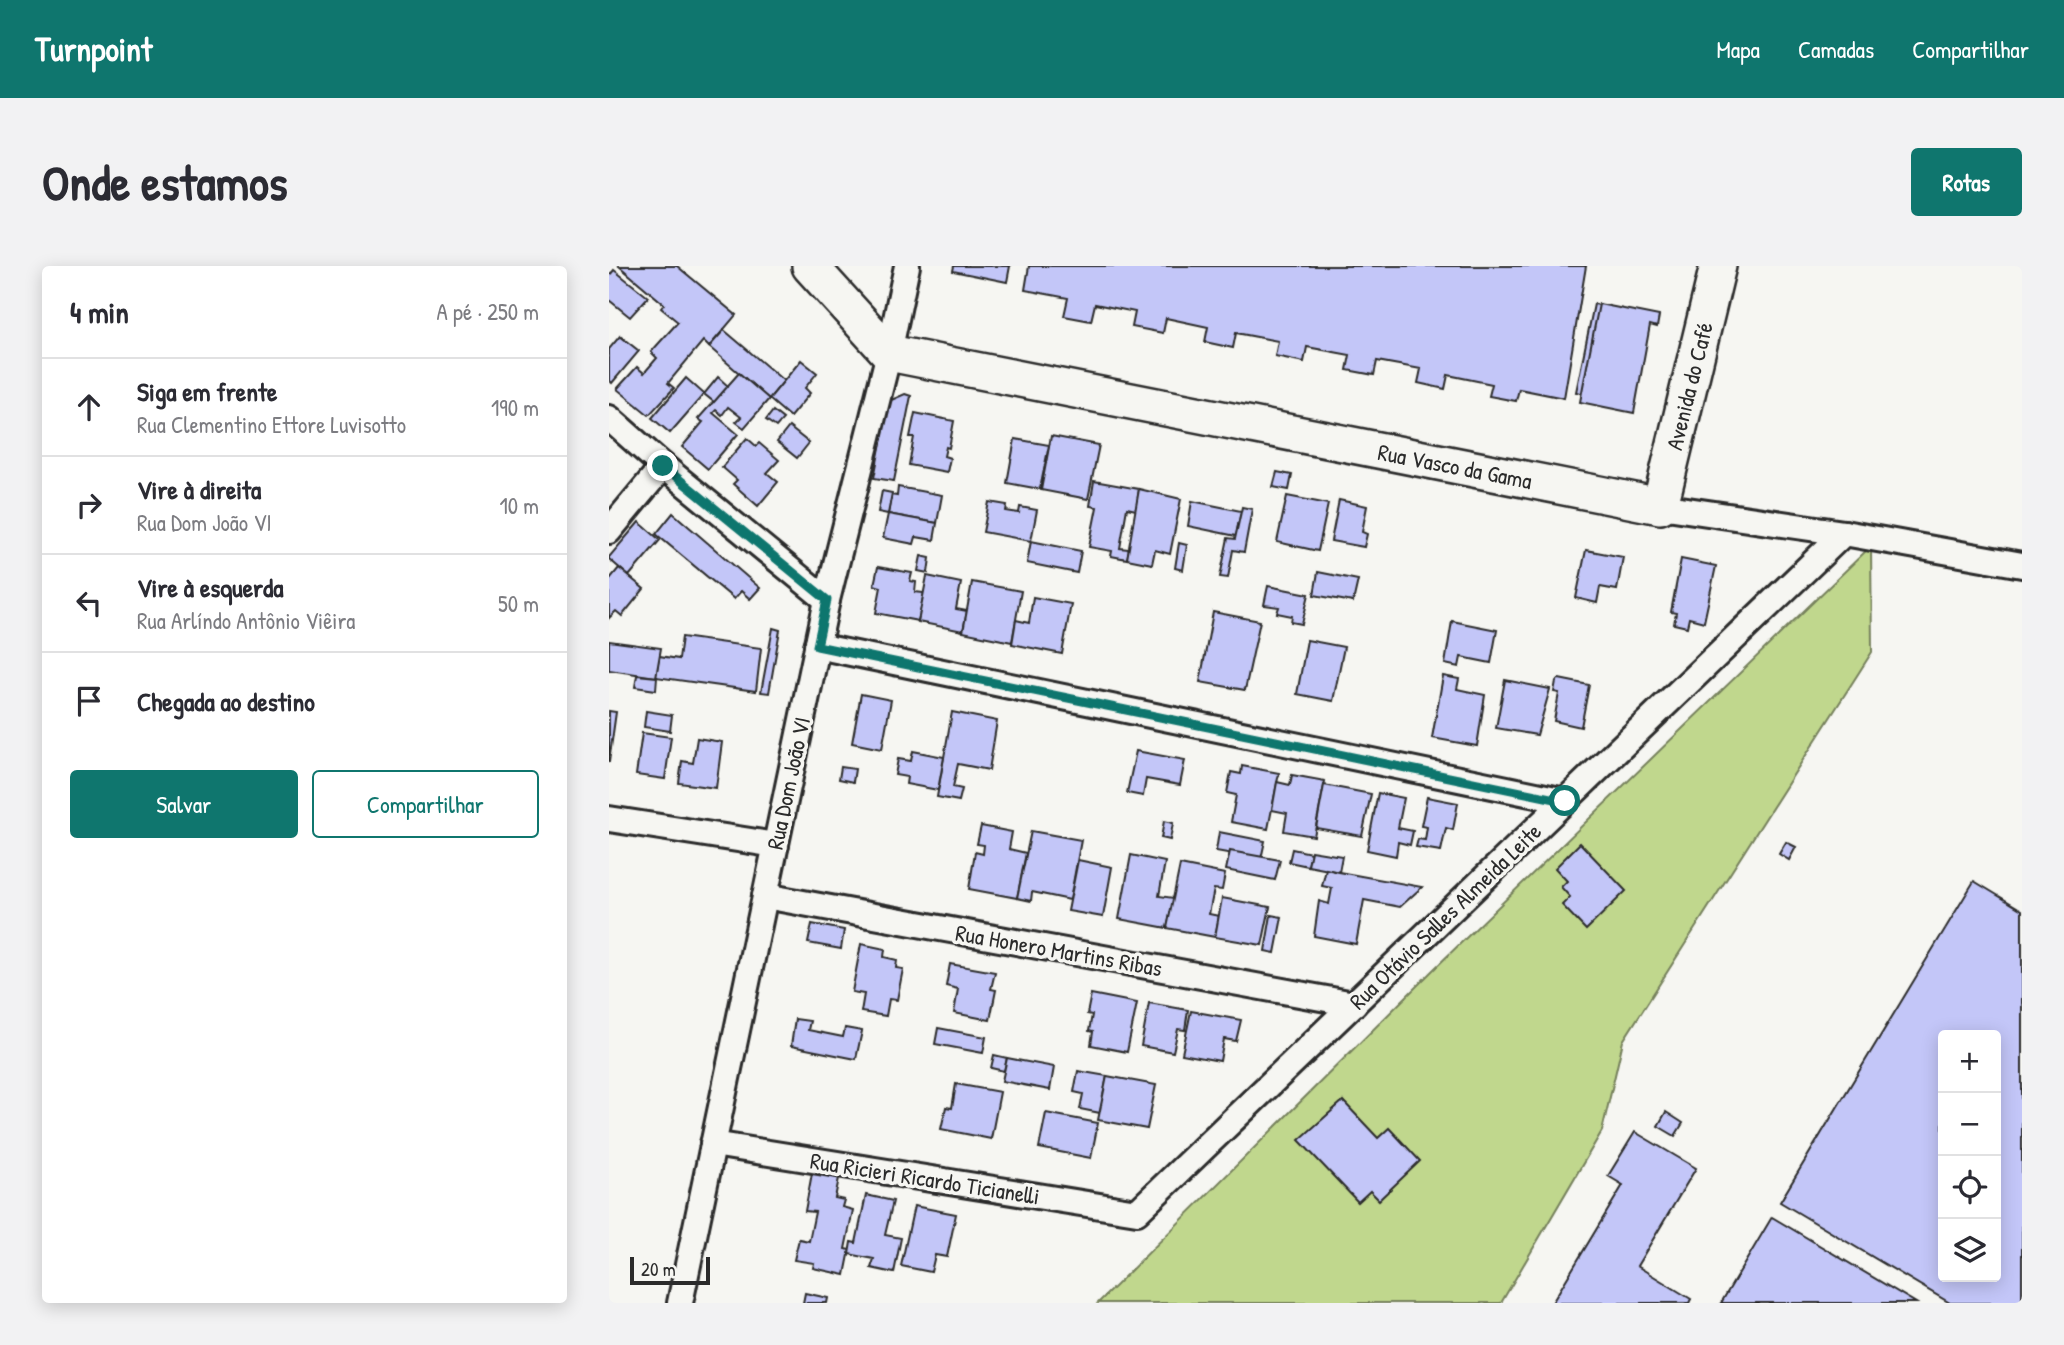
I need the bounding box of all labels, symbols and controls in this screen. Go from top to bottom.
text: Turnpoint [35,27,152,71]
text: Mapa [1717,33,1760,65]
text: Camadas [1798,33,1874,65]
text: Compartilhar [1912,33,2029,65]
button: Rotas [1911,148,2022,216]
text: Onde estamos [42,149,288,215]
text: 4 min [70,292,129,332]
text: A pé · 250 m [437,296,539,327]
street label: Avenida do Café [1658,319,1720,453]
text: Siga em frente [137,374,277,409]
icon: ahead [70,388,108,426]
text: 190 m [491,392,539,423]
text: Rua Clementino Ettore Luvisotto [137,409,406,440]
street label: Rua Vasco da Gama [1375,436,1535,496]
route end [647,450,678,481]
text: Vire à direita [137,472,261,507]
icon: right [70,486,108,524]
text: 10 m [499,490,539,521]
text: Rua Dom João VI [137,507,272,538]
text: Vire à esquerda [137,570,283,605]
icon: left [70,584,108,622]
text: 50 m [498,588,539,619]
text: Rua Arlíndo Antônio Viêira [137,605,355,636]
icon: arrive [70,682,108,720]
text: Chegada ao destino [137,684,315,719]
street label: Rua Dom João VI [759,714,817,852]
button: Salvar [70,770,298,838]
button: Compartilhar [312,770,539,838]
route start [1549,785,1580,816]
street label: Rua Otávio Salles Almeida Leite [1342,816,1548,1016]
street label: Rua Honero Martins Ribas [953,917,1165,983]
map controls [1938,1030,2001,1282]
button: + [1938,1030,2001,1093]
button: − [1938,1093,2001,1156]
street label: Rua Ricieri Ricardo Ticianelli [808,1145,1042,1211]
button: locate [1938,1156,2001,1219]
button: layers [1938,1219,2001,1282]
scale bar [630,1254,711,1286]
text: 20 m [641,1256,676,1282]

